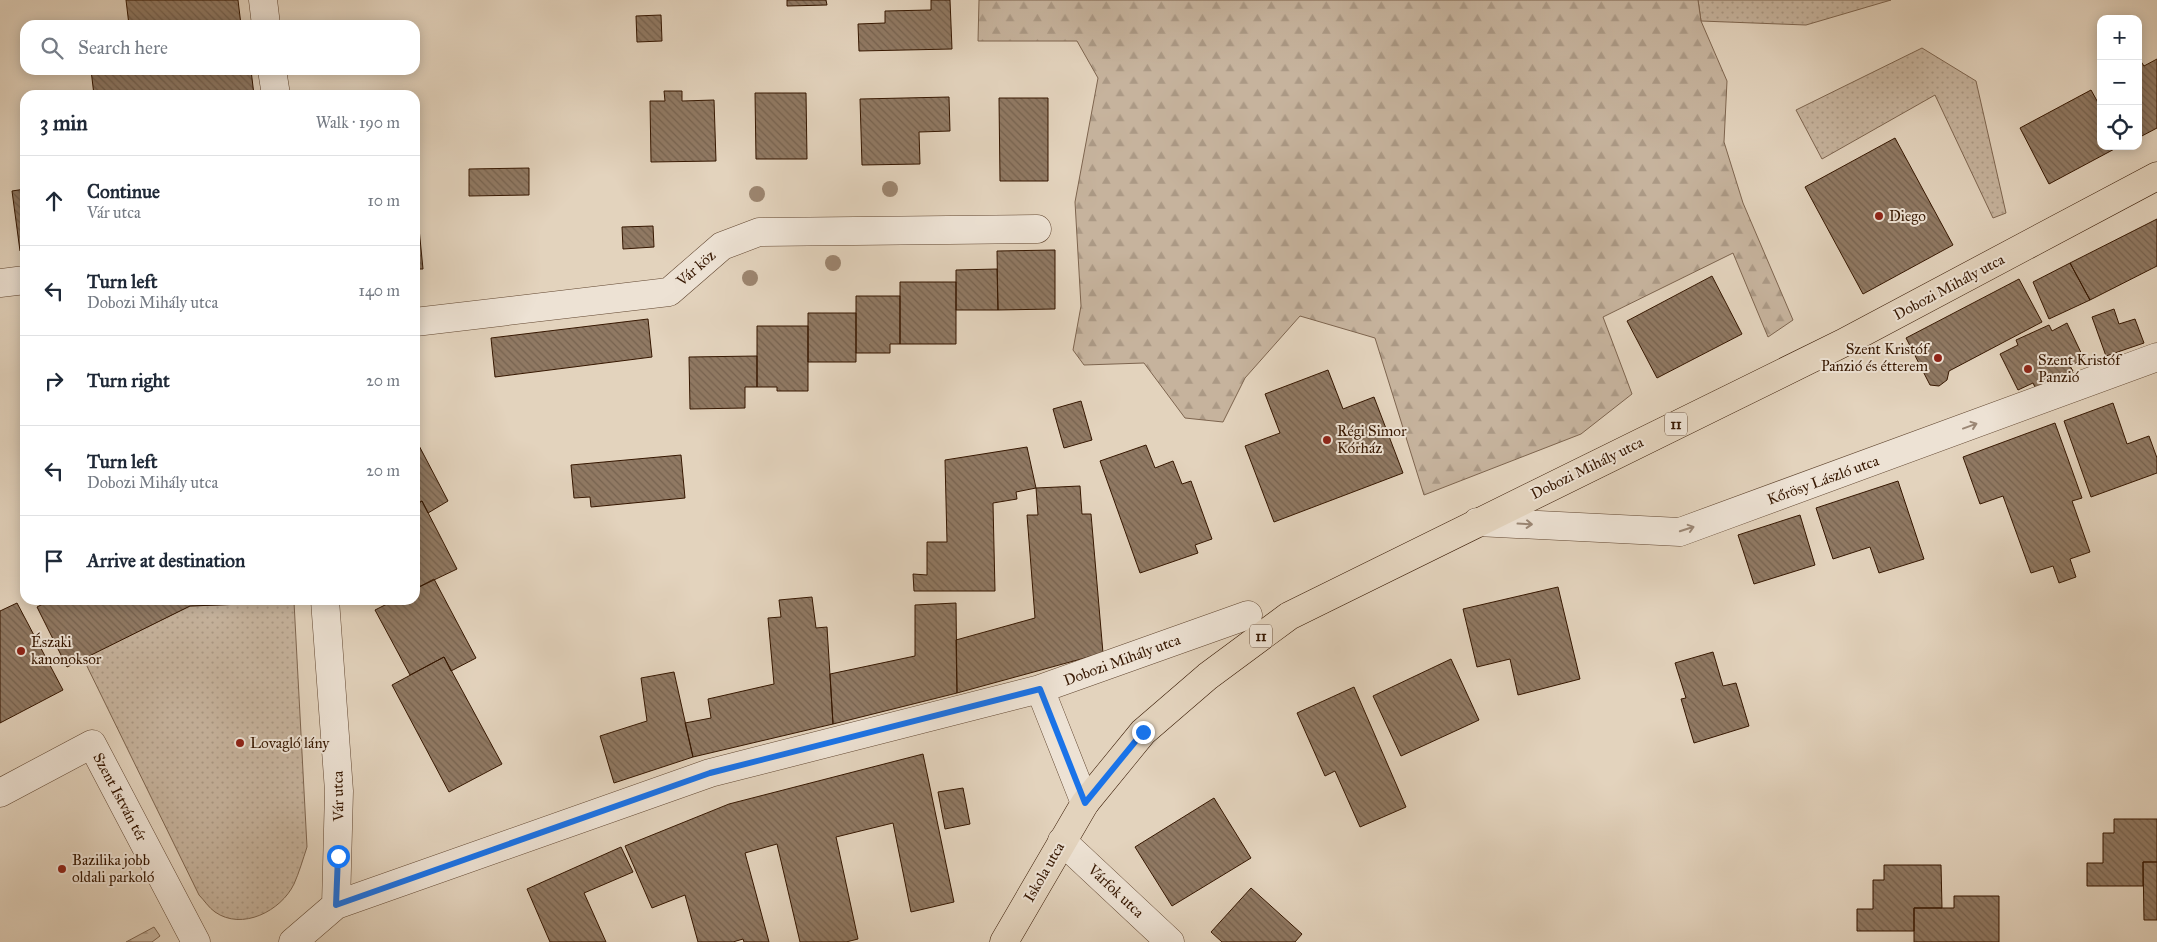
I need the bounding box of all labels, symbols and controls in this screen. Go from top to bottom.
map controls [2097,15,2142,150]
button: + [2097,15,2142,60]
search box [20,20,420,75]
icon: search [38,34,66,62]
text: Search here [78,36,168,59]
button: − [2097,60,2142,105]
button: locate [2097,105,2142,150]
text: 3 min [40,110,88,136]
text: Walk · 190 m [316,113,400,132]
text: Continue [87,180,160,203]
icon: ahead [40,187,68,215]
text: 10 m [368,191,400,210]
text: Vár utca [87,203,141,222]
place label: Diego [1889,207,1926,225]
marker: Diego [1873,210,1885,222]
street label: Vár köz [672,246,719,291]
street label: Dobozi Mihály utca [1890,250,2008,324]
text: Turn left [87,270,157,293]
icon: left [40,277,68,305]
text: 140 m [359,281,400,300]
text: Dobozi Mihály utca [87,293,218,312]
place label: Szent Kristóf Panzió és étterem [1821,340,1931,375]
place label: Szent Kristóf Panzió [2038,351,2123,386]
marker: Szent Kristóf Panzió és étterem [1932,352,1944,364]
marker: Szent Kristóf Panzió [2022,363,2034,375]
icon: right [40,367,68,395]
text: Turn right [87,369,170,392]
text: 20 m [366,371,400,390]
road number: 11 [1665,412,1687,436]
one-way arrow [1962,421,1977,430]
place label: Régi Simor Kórház [1337,422,1407,457]
street label: Dobozi Mihály utca [1528,433,1647,503]
marker: Régi Simor Kórház [1321,434,1333,446]
text: Turn left [87,450,157,473]
street label: Kőrösy László utca [1765,451,1882,509]
icon: left [40,457,68,485]
text: 20 m [366,461,400,480]
text: Dobozi Mihály utca [87,473,218,492]
one-way arrow [1517,520,1533,529]
one-way arrow [1679,524,1694,533]
icon: arrive [40,547,68,575]
text: Arrive at destination [87,549,245,572]
road number: 11 [1250,624,1272,648]
street label: Dobozi Mihály utca [1061,630,1184,690]
place label: Északi kanonoksor [31,632,102,668]
marker: Északi kanonoksor [15,645,27,657]
route end [1132,721,1155,744]
place label: Lovagló lány [250,734,330,752]
marker: Lovagló lány [234,737,246,749]
street label: Szent István tér [89,750,151,845]
street label: Vár utca [329,770,347,822]
street label: Iskola utca [1020,838,1069,905]
route start [327,845,350,868]
place label: Bazilika jobb oldali parkoló [72,851,155,886]
street label: Várfok utca [1084,860,1148,922]
marker: Bazilika jobb oldali parkoló [56,863,68,875]

